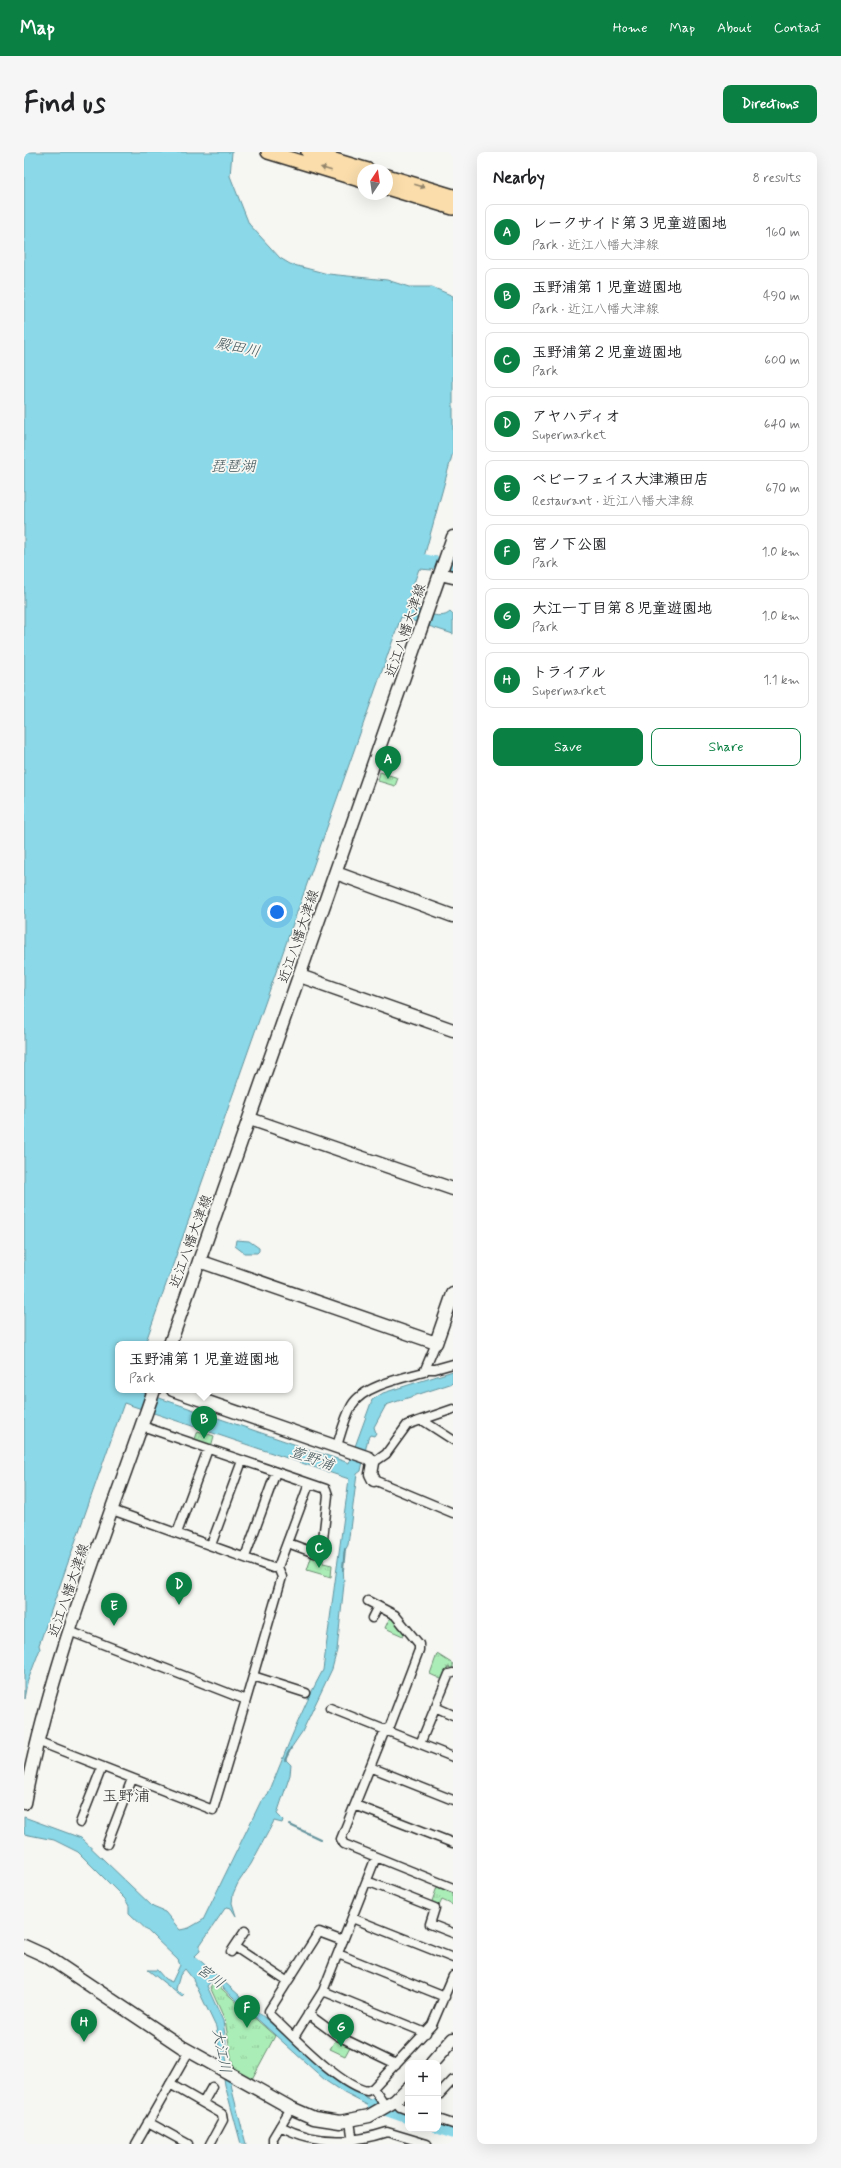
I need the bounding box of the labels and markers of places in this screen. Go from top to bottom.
pin: A [375,746,401,779]
pin: B [191,1406,217,1439]
pin: C [306,1535,332,1568]
pin: D [166,1572,192,1605]
pin: E [101,1593,127,1626]
pin: F [234,1995,260,2028]
pin: H [71,2009,97,2042]
pin: G [328,2014,354,2047]

